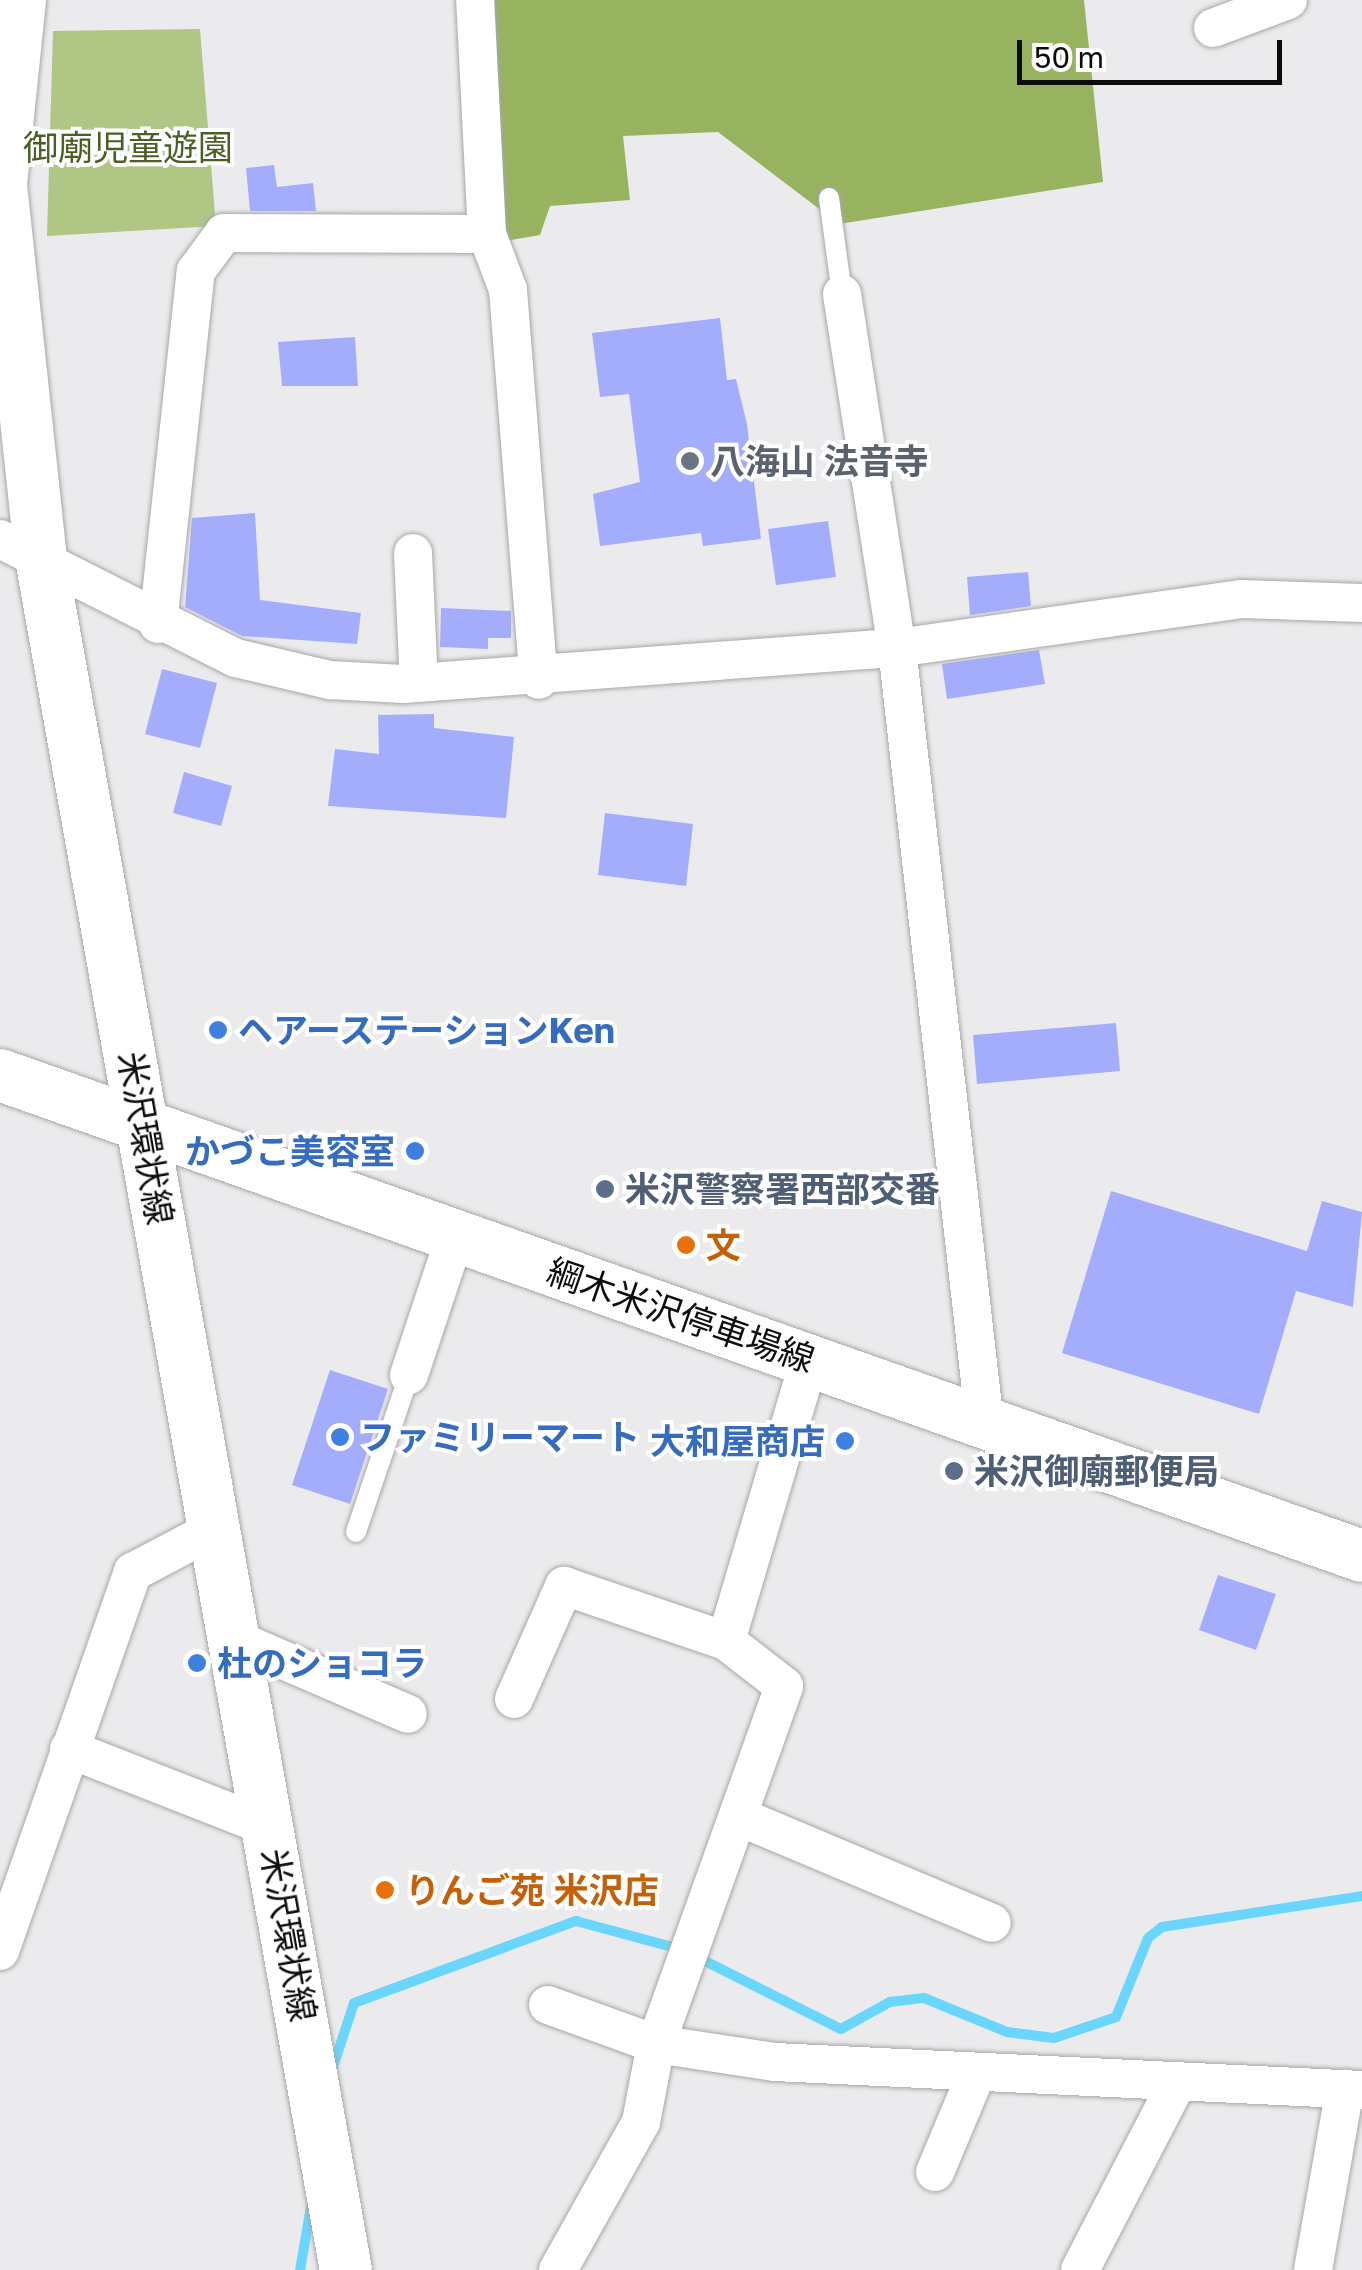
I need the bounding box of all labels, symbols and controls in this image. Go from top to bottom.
scale bar [1022,20,1287,82]
text: 50 m [1034,39,1104,75]
park label: 御廟児童遊園 [23,126,233,168]
place label: 八海山 法音寺 [710,440,929,482]
marker: 八海山 法音寺 [679,450,701,472]
place label: ヘアーステーションKen [238,1009,617,1051]
marker: ヘアーステーションKen [207,1019,229,1041]
street label: 米沢環状線 [110,1048,182,1228]
place label: かづこ美容室 [185,1130,395,1172]
marker: かづこ美容室 [404,1140,426,1162]
place label: 米沢警察署西部交番 [625,1168,940,1210]
marker: 米沢警察署西部交番 [594,1178,616,1200]
place label: 文 [706,1224,741,1266]
marker: 文 [675,1234,697,1256]
street label: 綱木米沢停車場線 [542,1250,820,1380]
place label: ファミリーマート [360,1416,640,1458]
place label: 大和屋商店 [650,1420,825,1462]
marker: ファミリーマート [329,1426,351,1448]
marker: 大和屋商店 [834,1430,856,1452]
place label: 米沢御廟郵便局 [974,1450,1219,1492]
marker: 米沢御廟郵便局 [943,1460,965,1482]
place label: 杜のショコラ [217,1642,427,1684]
marker: 杜のショコラ [186,1652,208,1674]
street label: 米沢環状線 [253,1845,325,2025]
place label: りんご苑 米沢店 [405,1869,659,1911]
marker: りんご苑 米沢店 [374,1879,396,1901]

